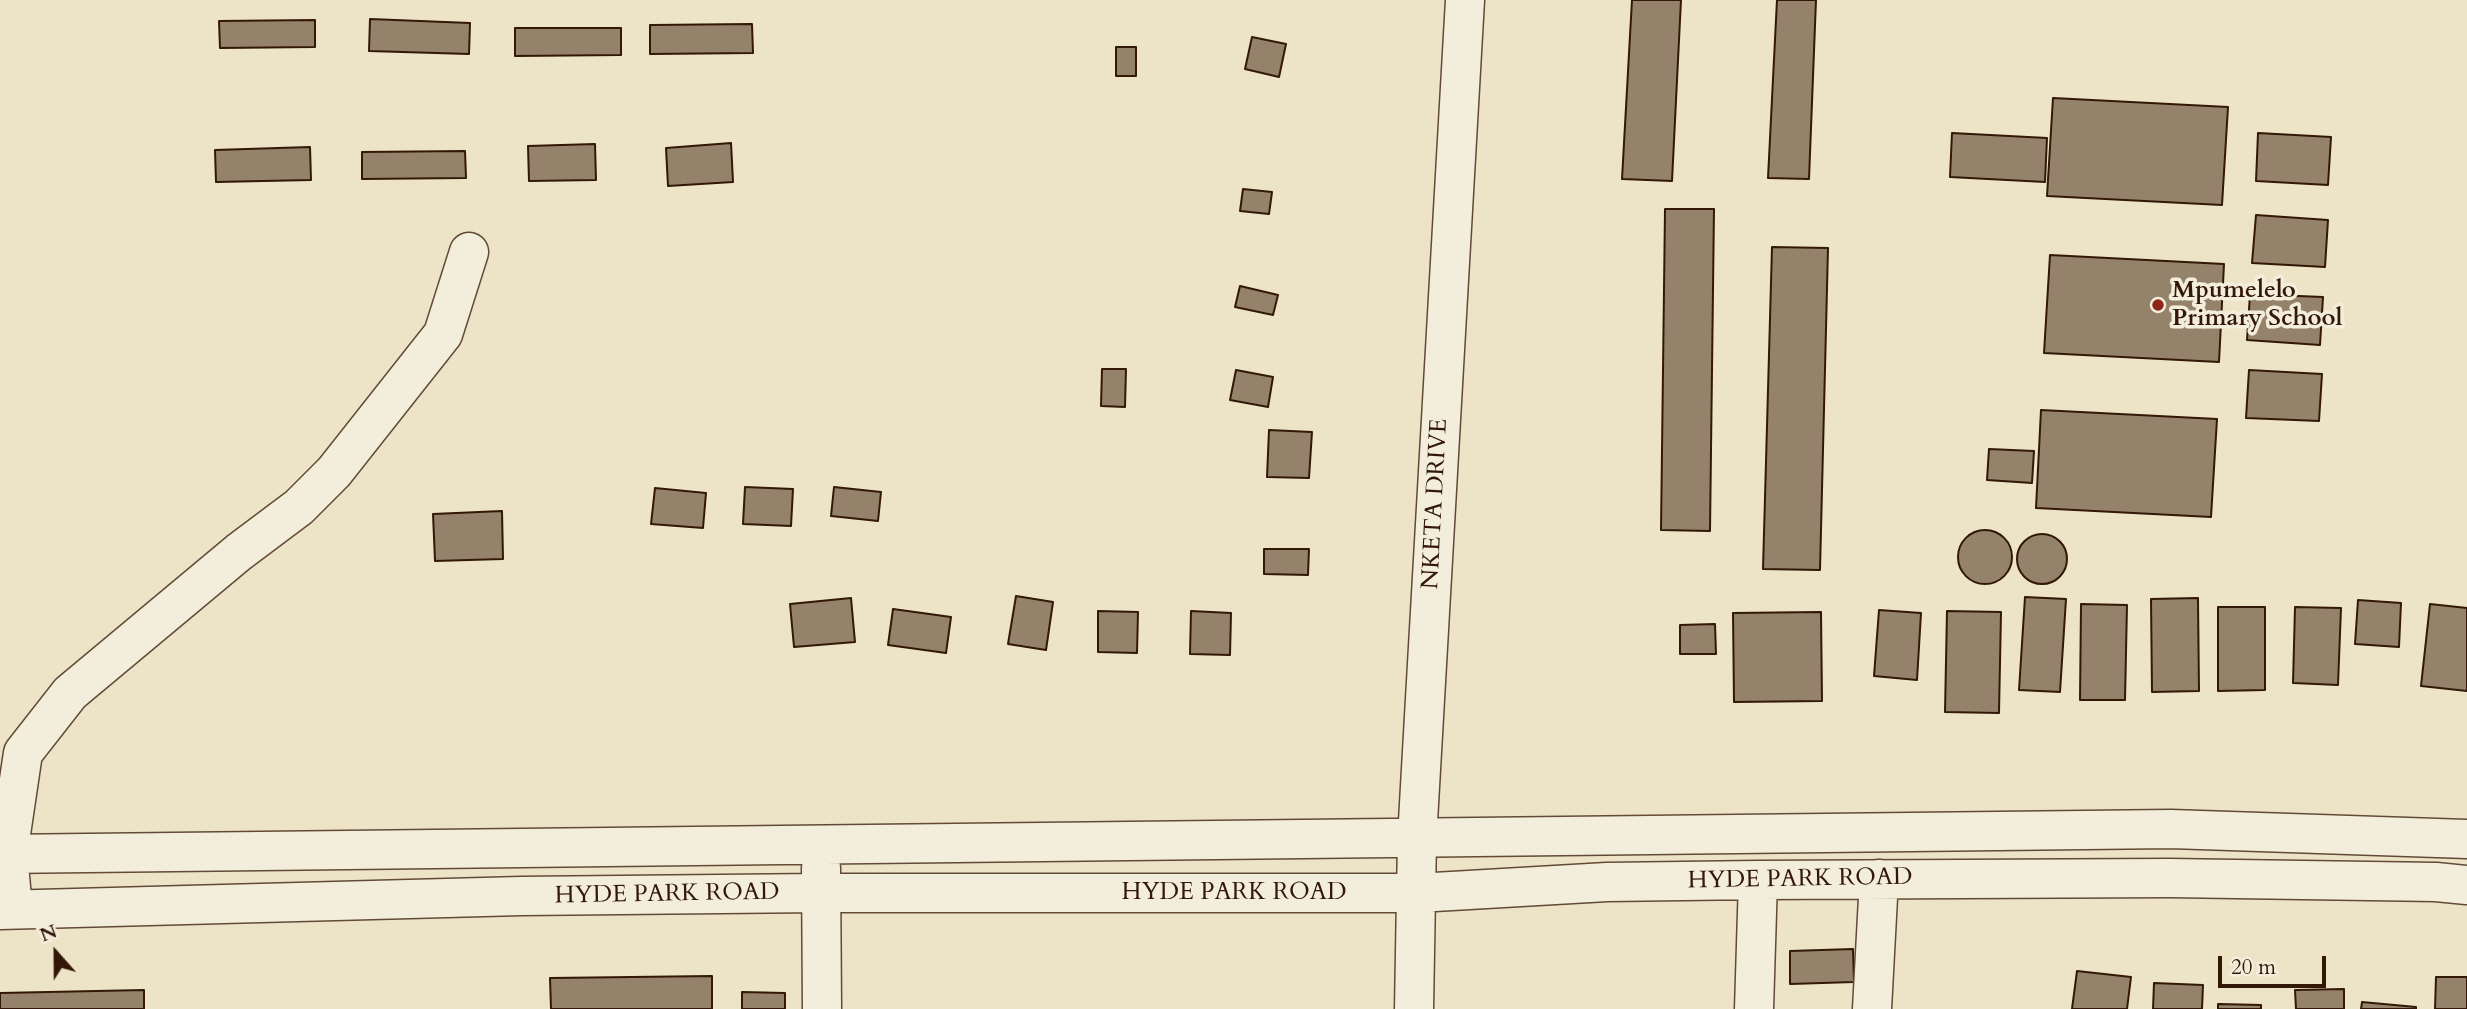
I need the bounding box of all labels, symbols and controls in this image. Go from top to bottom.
place label: Mpumelelo Primary School [2172,277,2343,333]
marker: Mpumelelo Primary School [2150,297,2166,313]
street label: NKETA DRIVE [1417,418,1455,590]
street label: HYDE PARK ROAD [1687,864,1913,896]
street label: HYDE PARK ROAD [554,879,780,911]
street label: HYDE PARK ROAD [1122,879,1346,907]
north arrow [21,918,91,988]
text: N [36,918,61,948]
scale bar [2222,942,2330,986]
text: 20 m [2231,953,2276,982]

